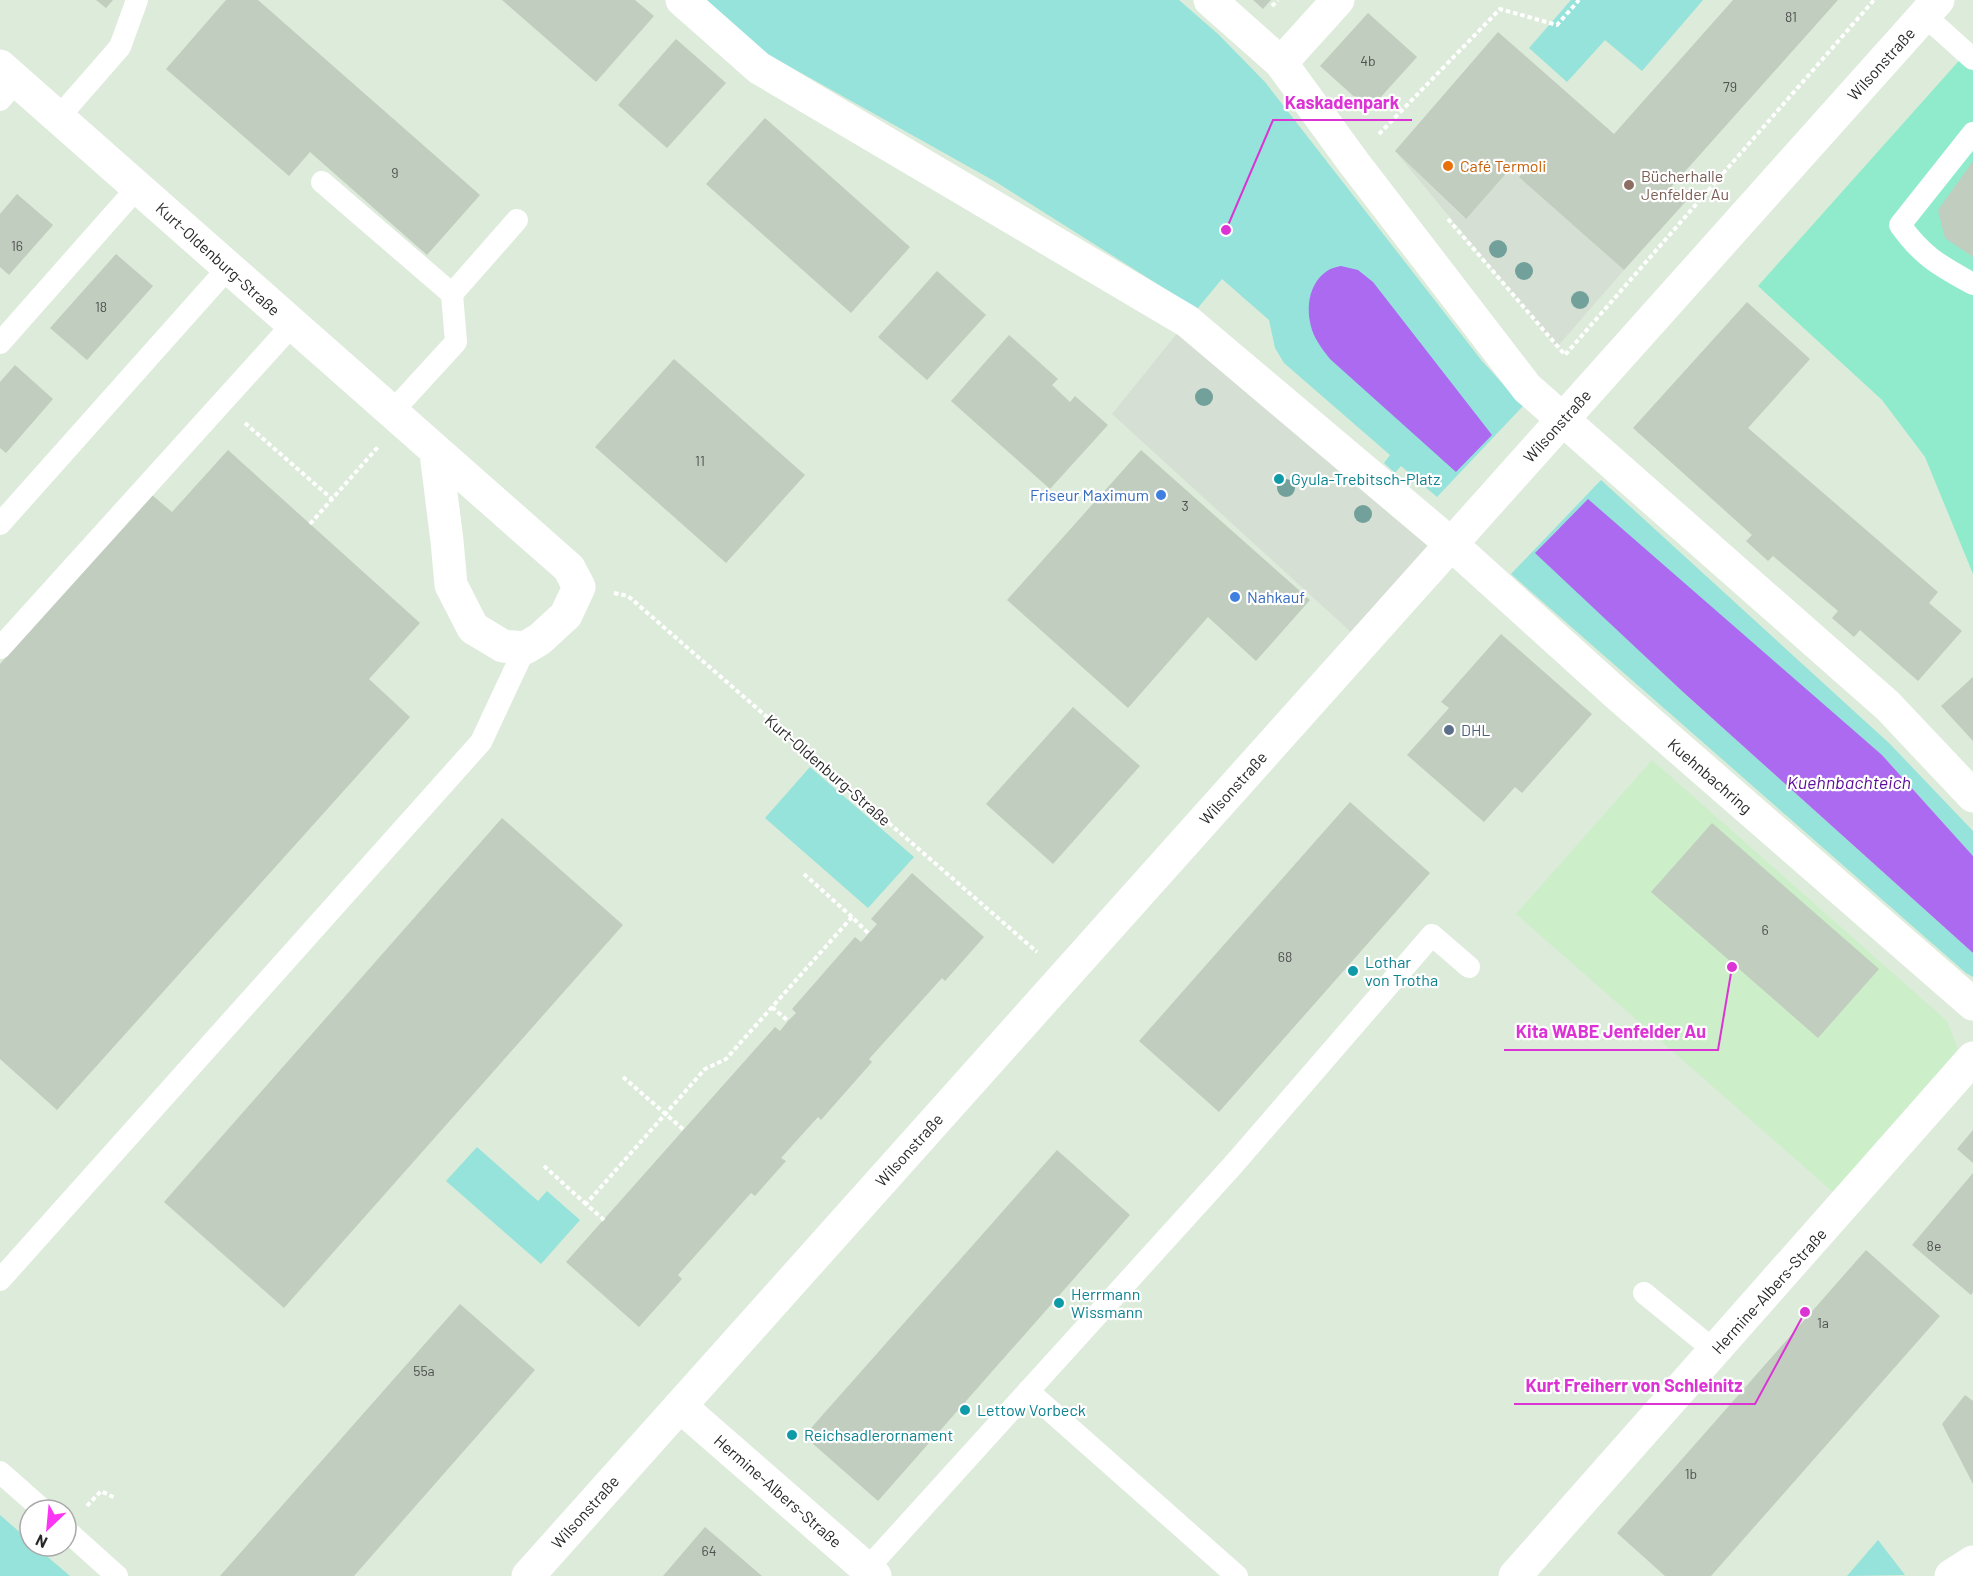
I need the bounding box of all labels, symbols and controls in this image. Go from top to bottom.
house number: 81 [1785,8,1797,25]
street label: Wilsonstraße [1843,23,1918,104]
house number: 4b [1360,52,1376,69]
house number: 79 [1723,78,1737,95]
callout: Kaskadenpark [1273,84,1412,120]
text: Kaskadenpark [1285,91,1400,113]
place label: Café Termoli [1460,156,1546,175]
marker: Café Termoli [1441,159,1455,173]
house number: 9 [391,164,399,181]
place label: Bücherhalle Jenfelder Au [1641,166,1729,203]
marker: Bücherhalle Jenfelder Au [1622,178,1636,192]
street label: Kurt-Oldenburg-Straße [152,198,284,319]
house number: 16 [11,237,23,254]
house number: 18 [95,298,107,315]
street label: Wilsonstraße [1519,385,1594,466]
house number: 11 [695,452,705,469]
place label: Gyula-Trebitsch-Platz [1291,469,1440,488]
marker: Gyula-Trebitsch-Platz [1272,472,1286,486]
place label: Friseur Maximum [1030,485,1149,504]
marker: Friseur Maximum [1154,488,1168,502]
house number: 3 [1181,497,1189,514]
place label: Nahkauf [1247,587,1305,606]
marker: Nahkauf [1228,590,1242,604]
street label: Kurt-Oldenburg-Straße [762,710,895,829]
place label: DHL [1461,720,1490,739]
marker: DHL [1442,723,1456,737]
street label: Kuehnbachring [1664,734,1756,817]
street label: Wilsonstraße [1195,747,1270,828]
water label: Kuehnbachteich [1787,771,1911,793]
house number: 6 [1761,921,1769,938]
house number: 68 [1278,948,1292,965]
place label: Lothar von Trotha [1365,952,1438,989]
marker: Lothar von Trotha [1346,964,1360,978]
callout: Kita WABE Jenfelder Au [1504,1014,1718,1050]
text: Kita WABE Jenfelder Au [1516,1020,1706,1042]
street label: Wilsonstraße [871,1109,946,1190]
street label: Hermine-Albers-Straße [1707,1224,1830,1357]
house number: 8e [1927,1237,1941,1254]
place label: Herrmann Wissmann [1071,1284,1143,1321]
marker: Herrmann Wissmann [1052,1296,1066,1310]
house number: 1a [1817,1314,1829,1331]
house number: 55a [413,1362,435,1379]
callout: Kurt Freiherr von Schleinitz [1514,1368,1755,1404]
text: Kurt Freiherr von Schleinitz [1526,1374,1743,1396]
place label: Lettow Vorbeck [977,1400,1086,1419]
marker: Lettow Vorbeck [958,1403,972,1417]
place label: Reichsadlerornament [804,1425,953,1444]
marker: Reichsadlerornament [785,1428,799,1442]
street label: Hermine-Albers-Straße [711,1430,846,1551]
house number: 1b [1685,1465,1697,1482]
street label: Wilsonstraße [547,1471,622,1552]
north arrow [18,1498,78,1558]
text: N [32,1531,50,1553]
house number: 64 [702,1542,716,1559]

